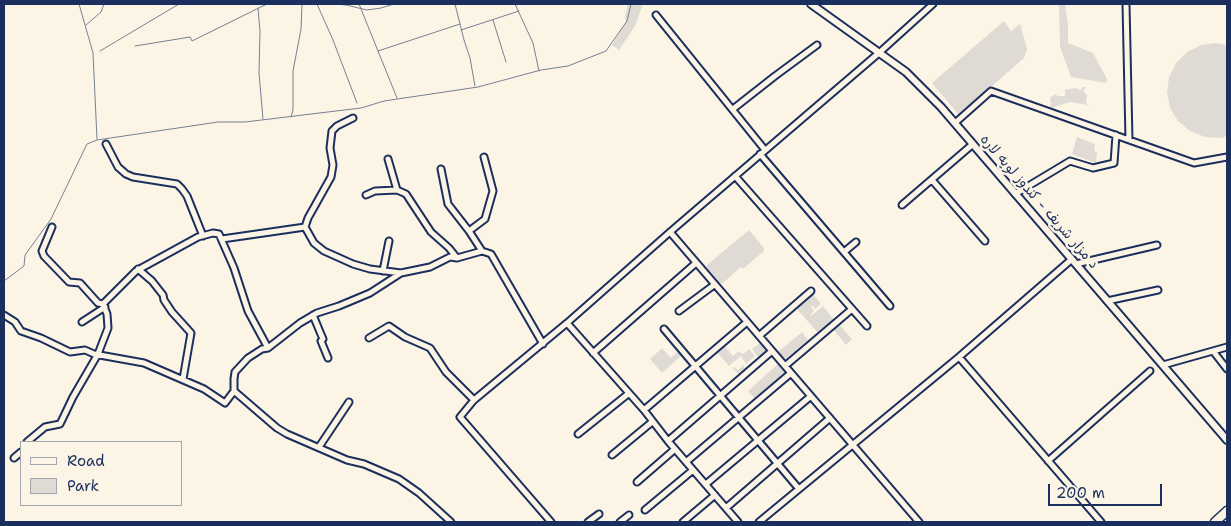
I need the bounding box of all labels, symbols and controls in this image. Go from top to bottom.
street label: د مزار شریف - کندوز لویه لاره [976,132,1102,272]
legend [20,441,182,506]
text: Road [67,451,105,471]
scale bar [1051,474,1165,506]
text: Park [67,476,99,496]
text: 200 m [1056,483,1105,503]

